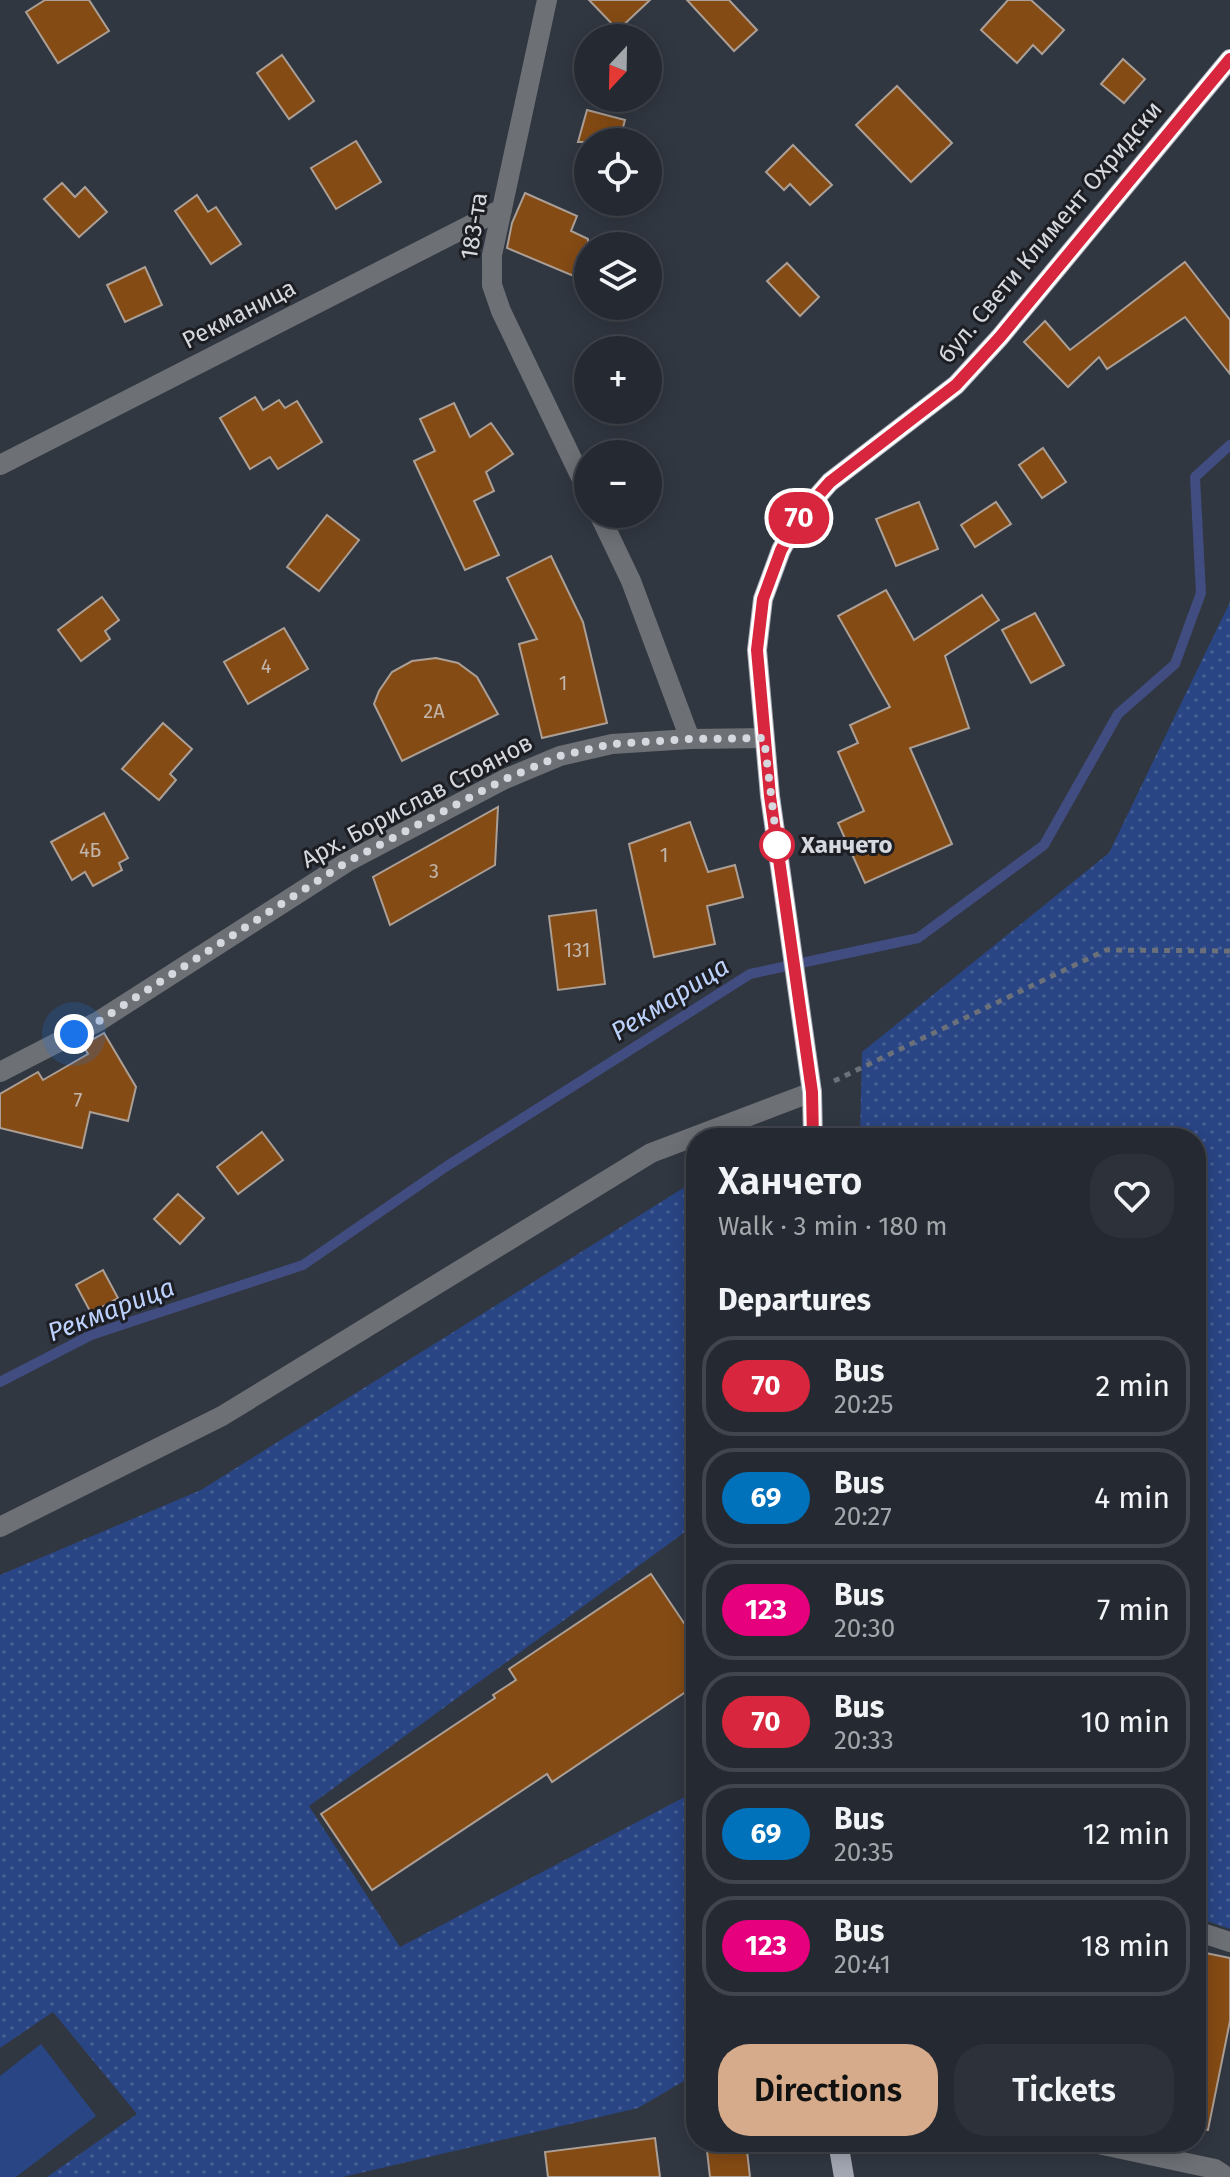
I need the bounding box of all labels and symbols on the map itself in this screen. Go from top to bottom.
north arrow [574,24,662,112]
street label: бул. Свети Климент Охридски [932,95,1168,369]
street label: 183-та [455,190,493,262]
street label: Рекманица [178,273,300,355]
line badge: 70 [763,492,835,544]
house number: 4 [261,654,272,678]
house number: 1 [559,671,567,695]
house number: 2А [423,699,445,723]
street label: Арх. Борислав Стоянов [297,728,537,874]
marker: Ханчето [760,828,794,862]
place label: Ханчето [800,831,893,859]
house number: 4Б [79,838,101,862]
house number: 1 [660,843,668,867]
house number: 3 [429,859,439,883]
house number: 131 [564,938,590,962]
water label: Рекмарица [605,951,735,1047]
your location [54,1014,94,1054]
house number: 7 [74,1088,83,1112]
water label: Рекмарица [43,1272,179,1348]

